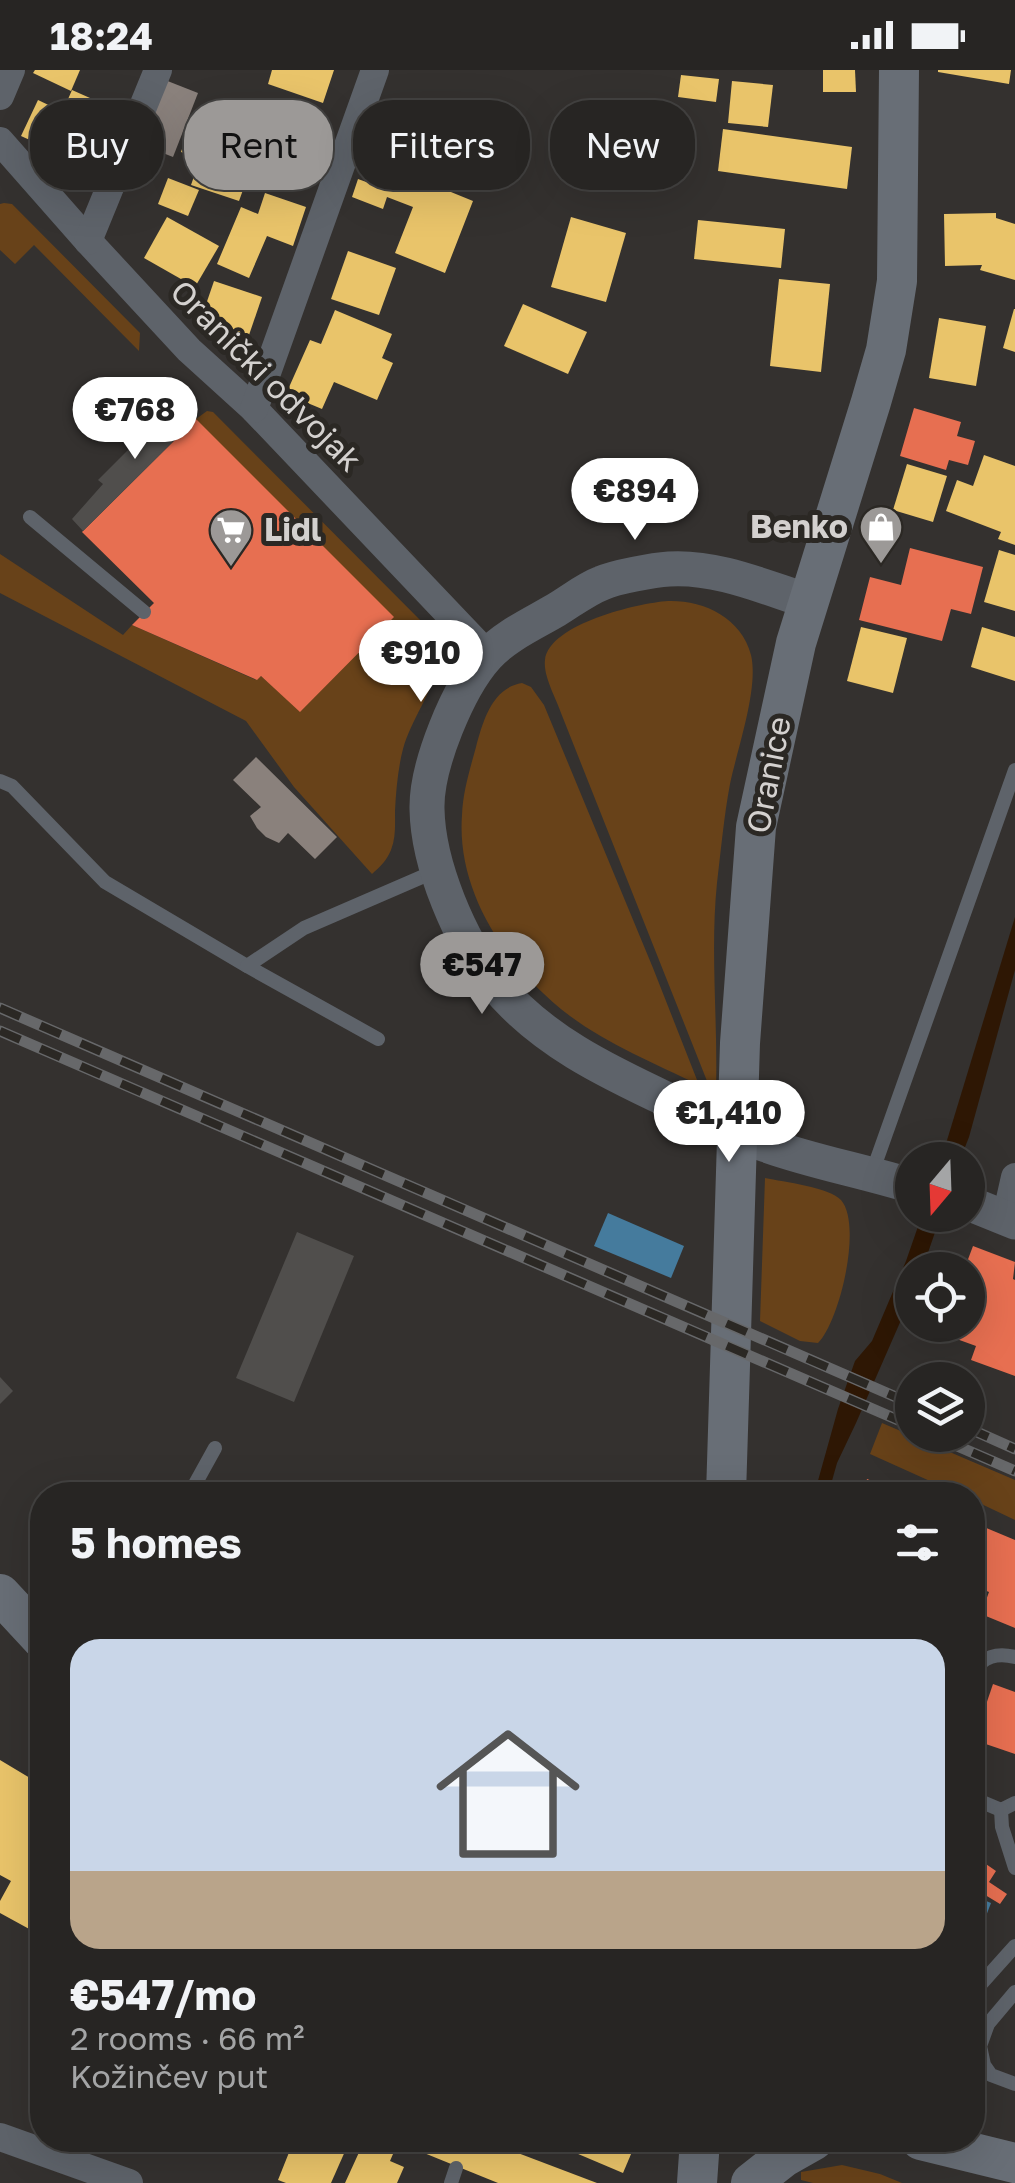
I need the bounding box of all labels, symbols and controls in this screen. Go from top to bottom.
text: 18:24 [50,13,153,58]
chip: Buy [30,100,164,190]
chip: Rent [184,100,333,190]
chip: Filters [353,100,530,190]
chip: New [550,100,695,190]
street label: Oranički odvojak [163,272,370,479]
pin: €768 [76,377,194,462]
text: €768 [95,390,175,428]
pin: €894 [576,458,694,543]
text: €894 [593,471,677,509]
shop icon: Benko [858,504,904,565]
supermarket icon: Lidl [208,507,254,568]
place label: Benko [750,507,848,545]
place label: Lidl [264,510,322,548]
pin: €910 [362,620,480,705]
text: €910 [381,633,461,671]
street label: Oranice [738,713,798,836]
pin: €547 [423,932,541,1017]
text: €547 [442,945,522,983]
pin: €1,410 [648,1080,810,1165]
text: €1,410 [676,1093,782,1131]
north arrow [895,1142,985,1232]
map controls [895,1142,985,1452]
button: locate [895,1252,985,1342]
button: layers [895,1362,985,1452]
icon: filters [890,1515,945,1570]
text: 5 homes [70,1517,242,1567]
icon: home [418,1704,598,1884]
text: €547/mo [70,1969,256,2019]
text: 2 rooms · 66 m² [70,2019,305,2057]
text: Kožinčev put [70,2057,268,2095]

